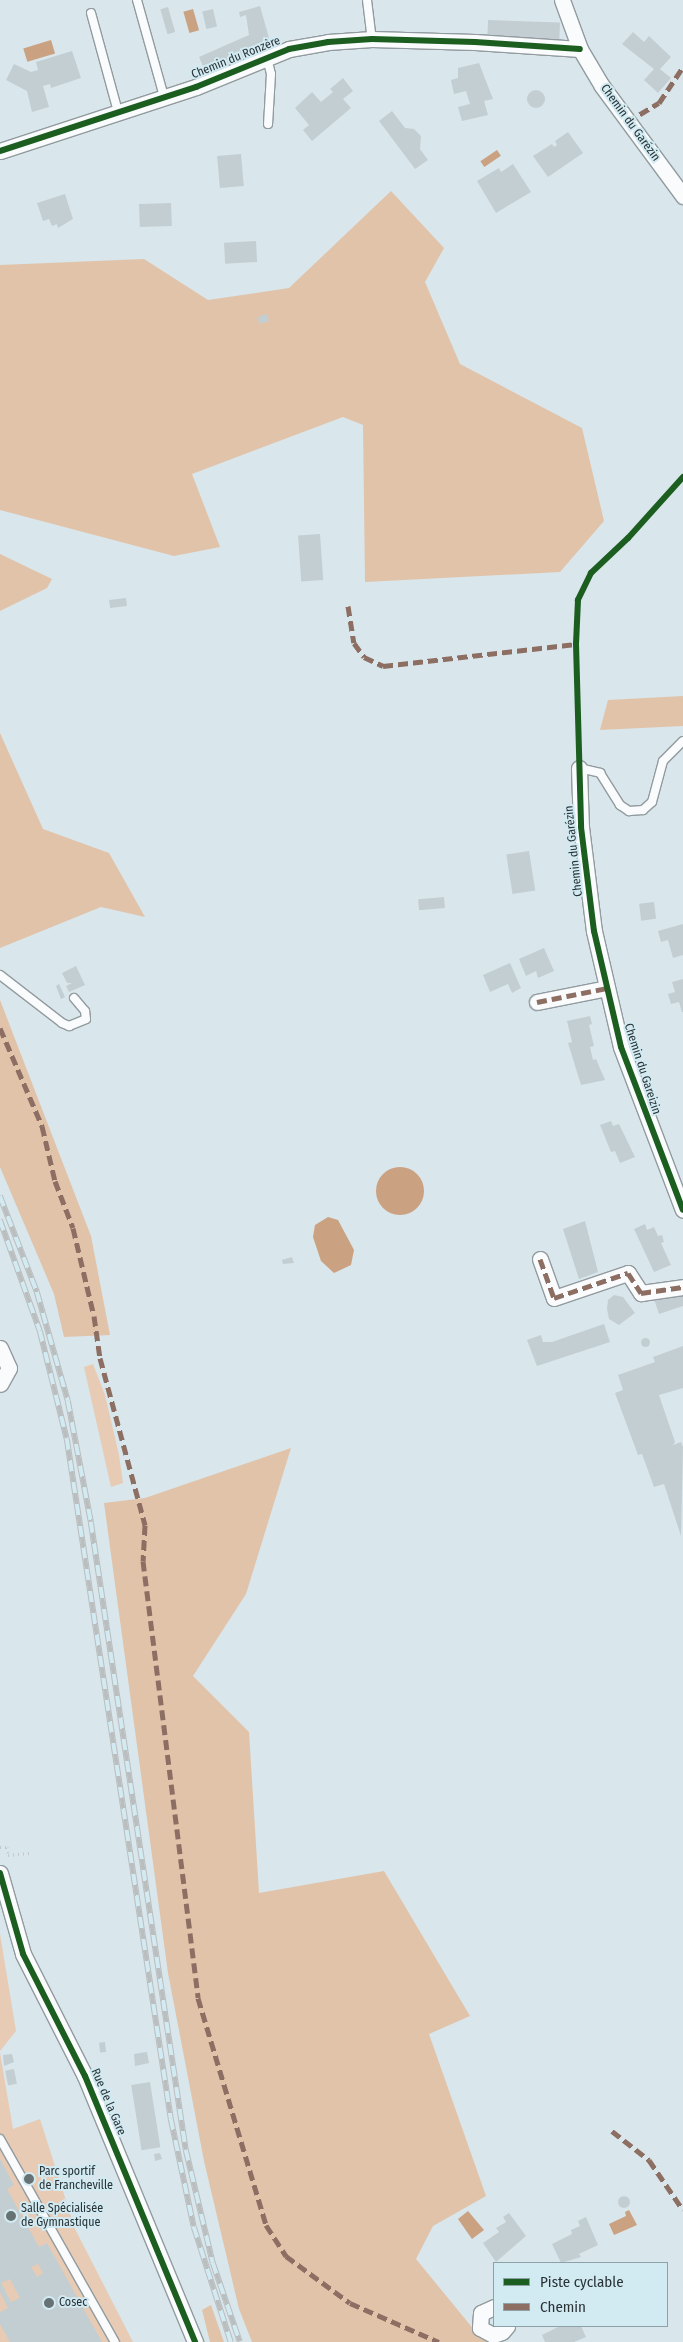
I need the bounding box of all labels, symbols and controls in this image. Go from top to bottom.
street label: Chemin du Ronzère [189,34,283,82]
street label: Chemin du Garézin [597,82,663,164]
street label: Chemin du Garézin [562,805,586,897]
street label: Chemin du Gareizin [621,1022,663,1116]
street label: Rue de la Gare [87,2066,129,2138]
place label: Parc sportif de Francheville [39,2165,113,2193]
marker: Parc sportif de Francheville [23,2173,35,2185]
place label: Salle Spécialisée de Gymnastique [21,2202,103,2230]
marker: Salle Spécialisée de Gymnastique [5,2210,17,2222]
legend [493,2262,668,2327]
text: Piste cyclable [540,2273,624,2291]
place label: Cosec [59,2296,87,2310]
marker: Cosec [43,2297,55,2309]
text: Chemin [540,2298,586,2316]

